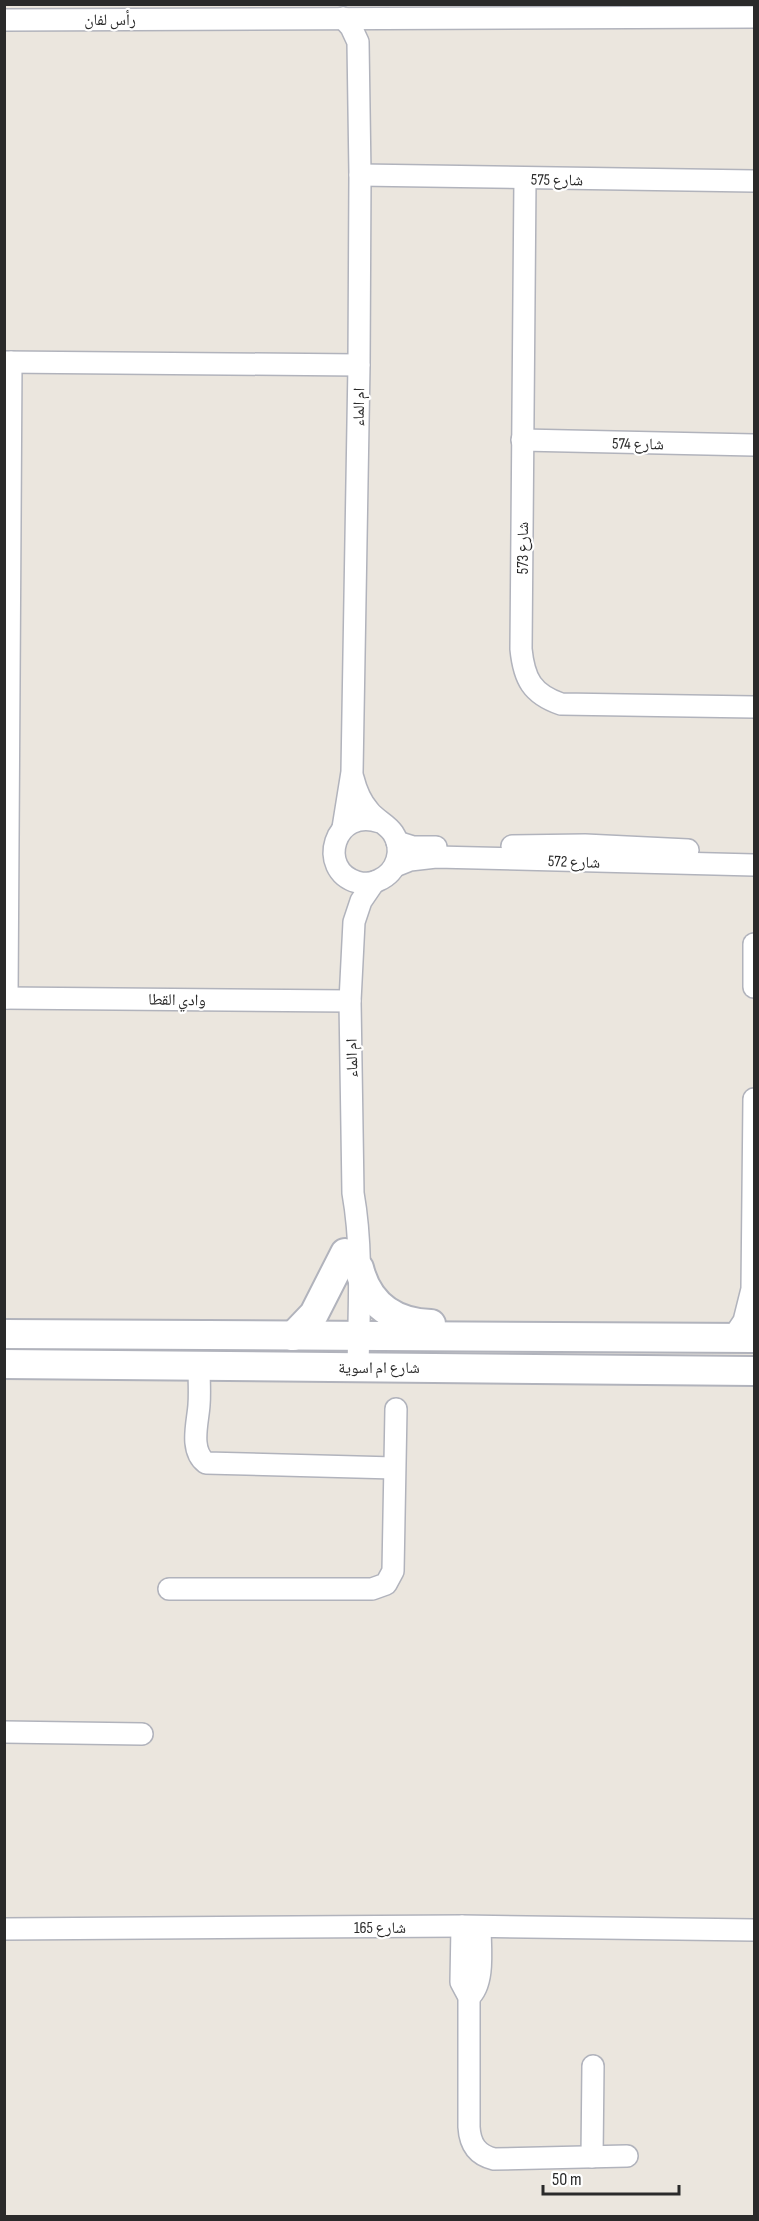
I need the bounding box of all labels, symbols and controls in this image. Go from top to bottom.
street label: رأس لفان [84,10,136,30]
street label: شارع 575 [531,171,583,190]
street label: ام الماء [350,387,369,427]
street label: شارع 574 [612,435,664,454]
street label: شارع 573 [514,522,533,574]
street label: شارع 572 [547,852,600,873]
street label: وادي القطا [148,990,206,1013]
street label: ام الماء [343,1038,362,1078]
street label: شارع ام اسوية [338,1359,420,1378]
street label: شارع 165 [354,1919,406,1938]
scale bar [543,2158,680,2196]
text: 50 m [552,2169,582,2190]

